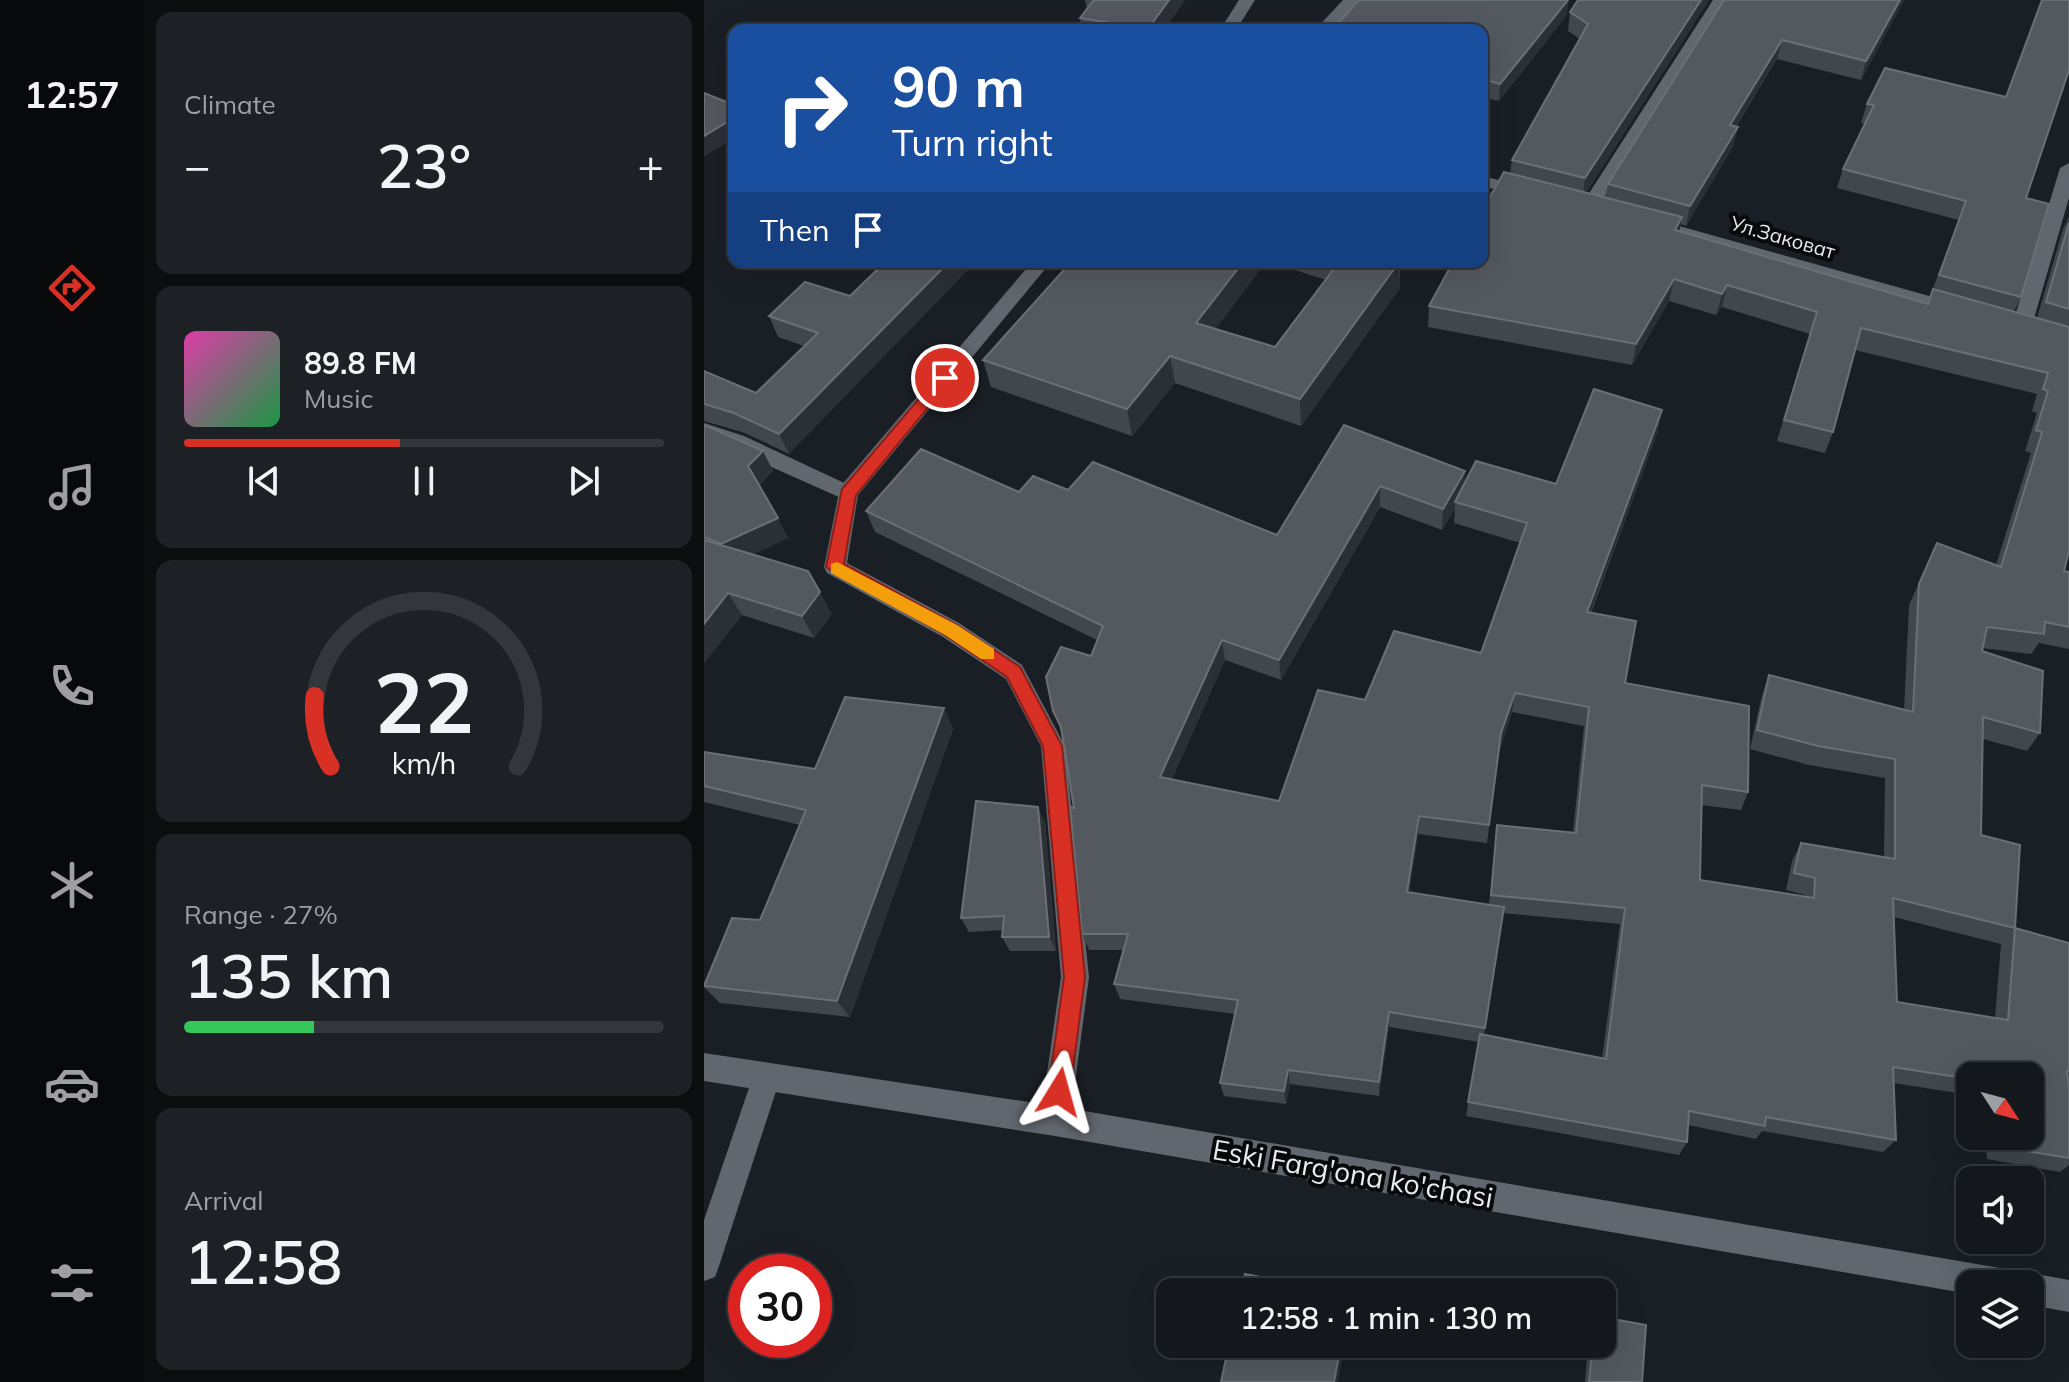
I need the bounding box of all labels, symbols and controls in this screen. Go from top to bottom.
text: 90 m [892,51,1025,121]
icon: right [760,56,864,160]
text: 12:57 [24,72,120,117]
text: Climate [184,88,276,121]
text: Turn right [892,120,1053,165]
text: 23° [377,128,471,203]
text: − [184,138,210,193]
text: + [638,138,664,193]
icon: arrive [846,208,890,252]
street label: Ул.Заковат [1727,210,1839,264]
text: Then [760,211,830,249]
icon: directions [44,260,100,316]
text: 89.8 FM [304,344,417,382]
pin [911,344,979,412]
icon: arrive [923,356,967,400]
text: Music [304,382,373,415]
icon: music [44,459,100,515]
icon: previous [242,459,286,503]
icon: pause [402,459,446,503]
icon: next [562,459,606,503]
text: 22 [374,649,474,754]
icon: phone [44,658,100,714]
text: km/h [392,745,456,781]
icon: climate [44,857,100,913]
text: Range · 27% [184,898,338,931]
text: 135 km [184,938,393,1013]
position arrow [1017,1050,1101,1134]
icon: car [44,1056,100,1112]
north arrow [1956,1062,2044,1150]
map controls [1956,1062,2044,1358]
street label: Eski Farg'ona ko'chasi [1210,1131,1496,1215]
button: sound [1956,1166,2044,1254]
text: Arrival [184,1184,264,1217]
text: 12:58 [184,1224,342,1299]
speed limit sign: 30 [728,1254,832,1358]
icon: filters [44,1255,100,1311]
button: layers [1956,1270,2044,1358]
text: 12:58 · 1 min · 130 m [1240,1299,1532,1337]

